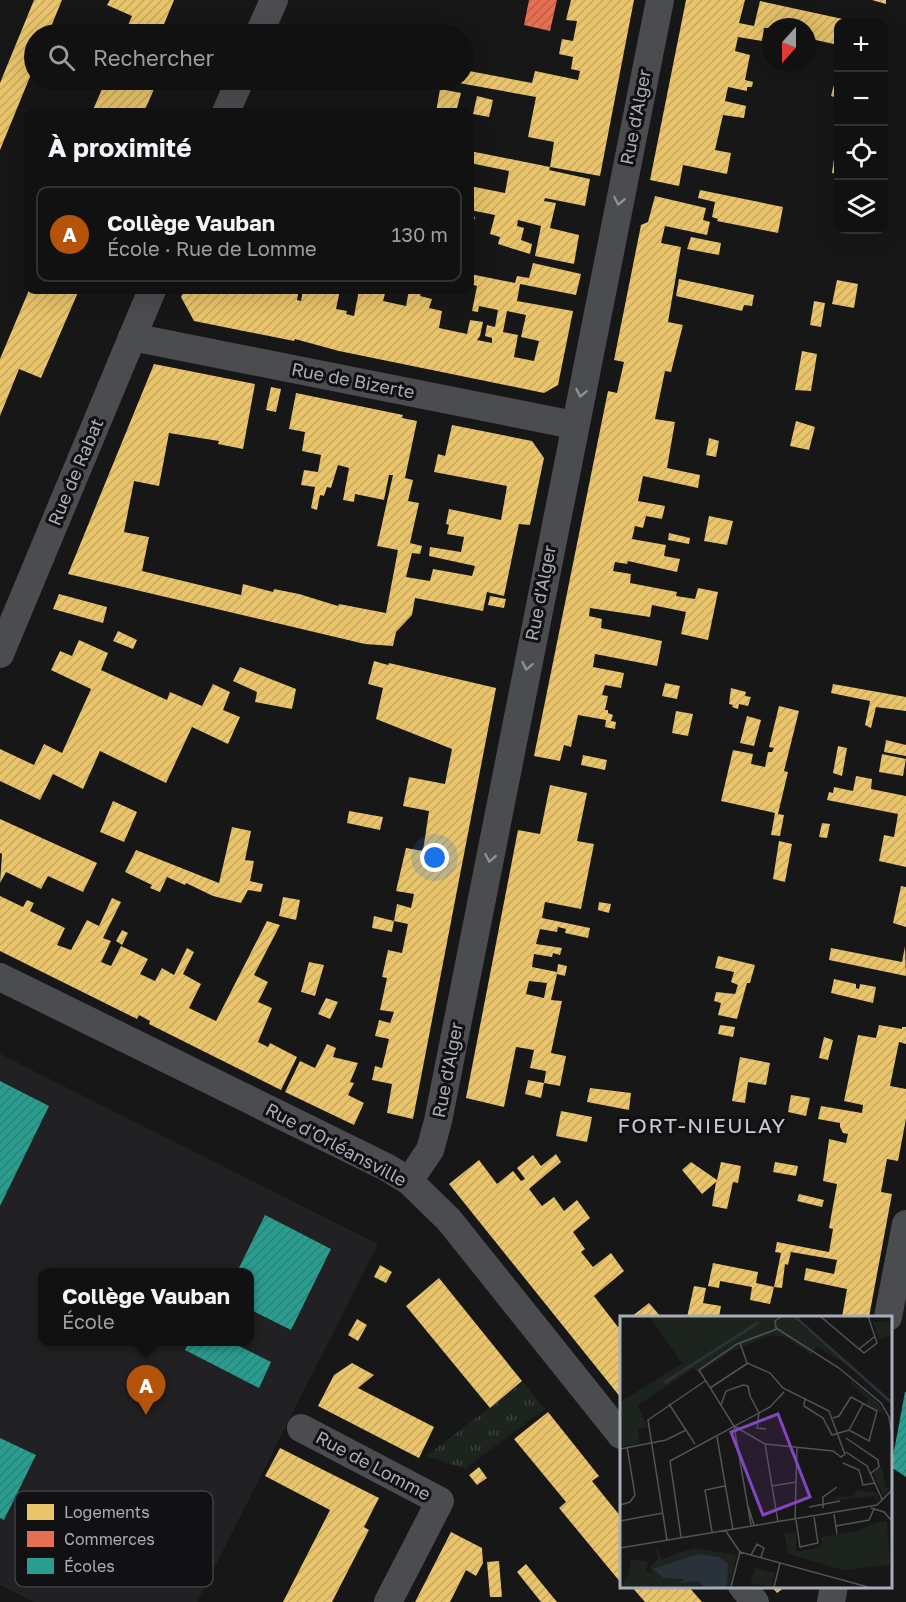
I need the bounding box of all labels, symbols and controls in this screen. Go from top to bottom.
north arrow [762,18,816,72]
map controls [834,18,888,234]
button: + [834,18,888,72]
search box [24,24,474,90]
icon: search [45,41,78,74]
text: Rechercher [93,44,214,71]
street label: Rue d'Alger [615,67,655,167]
button: − [834,72,888,126]
button: locate [834,126,888,180]
text: À proximité [48,132,192,163]
button: layers [834,180,888,234]
one-way arrow [613,196,626,206]
text: Collège Vauban [107,209,275,236]
text: A [62,222,77,246]
text: 130 m [392,222,448,246]
text: École · Rue de Lomme [107,236,317,260]
street label: Rue de Bizerte [290,357,417,403]
one-way arrow [575,387,588,397]
street label: Rue de Rabat [43,415,108,528]
street label: Rue d'Alger [520,543,560,643]
one-way arrow [521,661,534,671]
your location [420,843,449,872]
one-way arrow [484,852,497,862]
street label: Rue d'Alger [427,1020,467,1120]
street label: Rue d'Orléansville [262,1098,411,1191]
district label: FORT-NIEULAY [617,1112,787,1138]
popup [38,1268,254,1346]
text: Collège Vauban [62,1282,230,1309]
text: École [62,1309,115,1333]
inset map [620,1316,891,1587]
pin: A [126,1366,166,1415]
street label: Rue de Lomme [312,1426,435,1505]
legend [15,1491,213,1587]
text: Logements [64,1502,150,1522]
text: Commerces [64,1529,155,1549]
text: Écoles [64,1556,115,1576]

